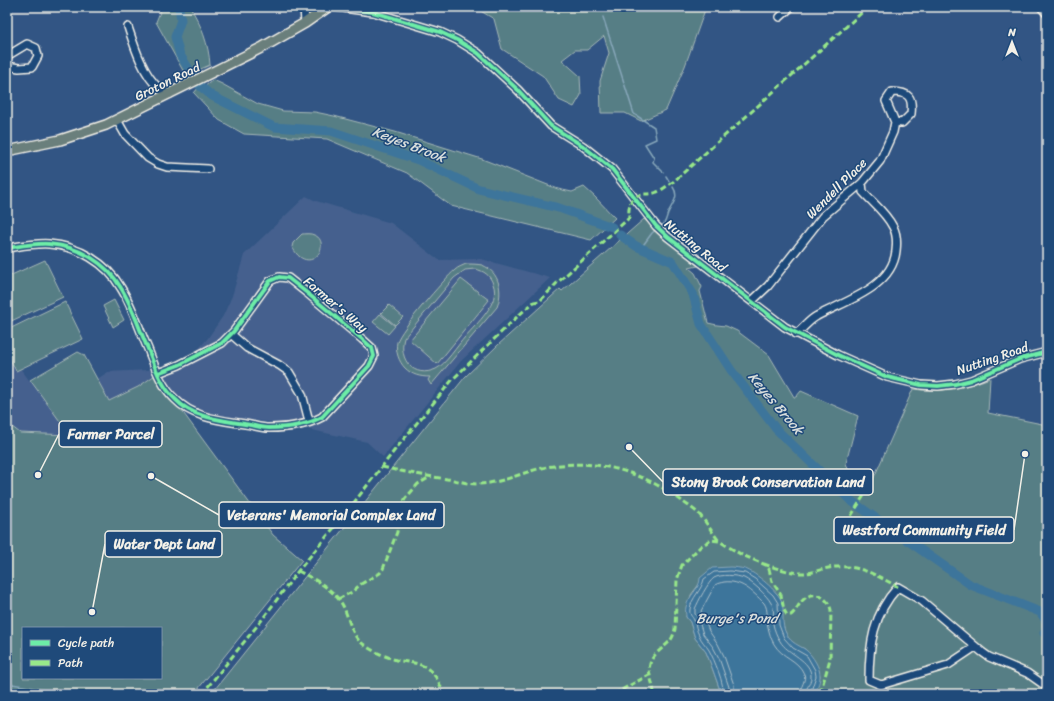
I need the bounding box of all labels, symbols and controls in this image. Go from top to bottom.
north arrow [992,22,1032,62]
text: N [1007,23,1016,42]
street label: Groton Road [131,55,205,107]
water label: Keyes Brook [369,119,450,170]
street label: Wendell Place [800,152,873,225]
street label: Nutting Road [659,213,733,279]
street label: Farmer's Way [298,270,373,339]
street label: Nutting Road [953,335,1032,382]
water label: Keyes Brook [741,366,811,442]
callout: Farmer Parcel [59,421,162,447]
text: Farmer Parcel [66,422,156,447]
callout: Stony Brook Conservation Land [663,469,873,495]
text: Stony Brook Conservation Land [671,470,866,495]
callout: Veterans' Memorial Complex Land [219,502,444,528]
text: Veterans' Memorial Complex Land [227,503,437,528]
callout: Westford Community Field [834,517,1014,543]
text: Westford Community Field [842,518,1007,543]
callout: Water Dept Land [105,531,222,557]
text: Water Dept Land [113,532,216,557]
water label: Burge's Pond [696,606,781,631]
legend [22,627,162,679]
text: Cycle path [58,632,114,654]
text: Path [58,652,83,674]

